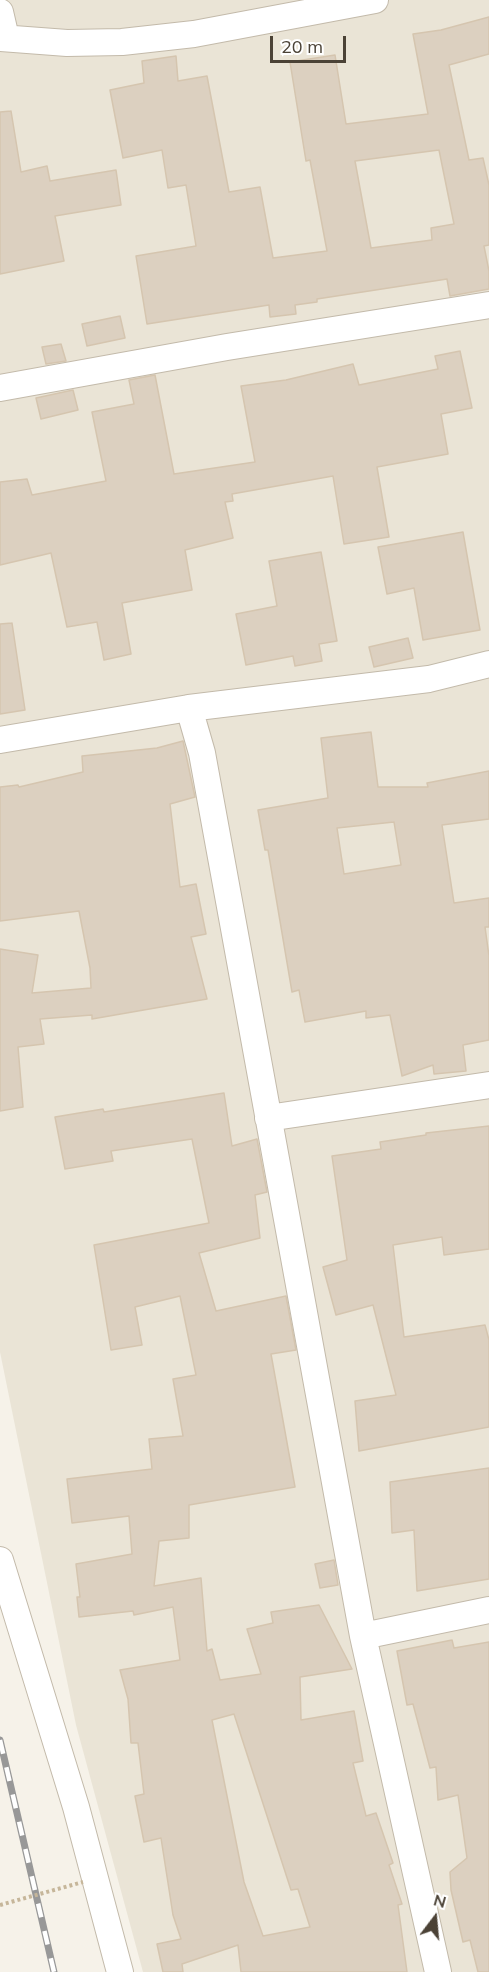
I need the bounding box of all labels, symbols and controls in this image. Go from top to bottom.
scale bar [273,24,350,62]
text: 20 m [281,35,323,58]
north arrow [405,1888,465,1948]
text: N [431,1889,449,1912]

